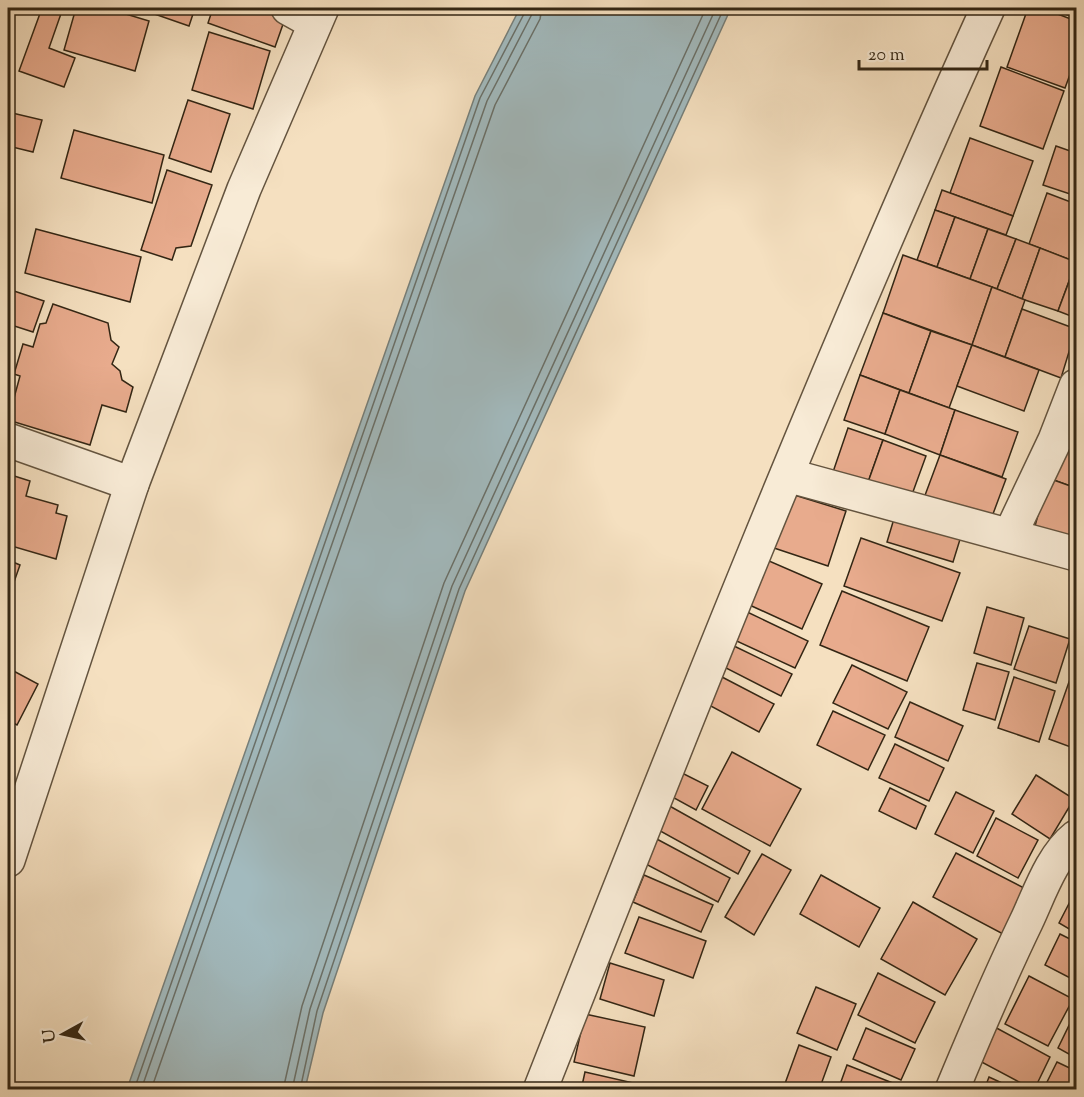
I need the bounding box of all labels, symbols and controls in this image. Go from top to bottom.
scale bar [859,33,986,71]
text: 20 m [868,43,905,69]
north arrow [33,1004,93,1064]
text: U [38,1027,63,1044]

